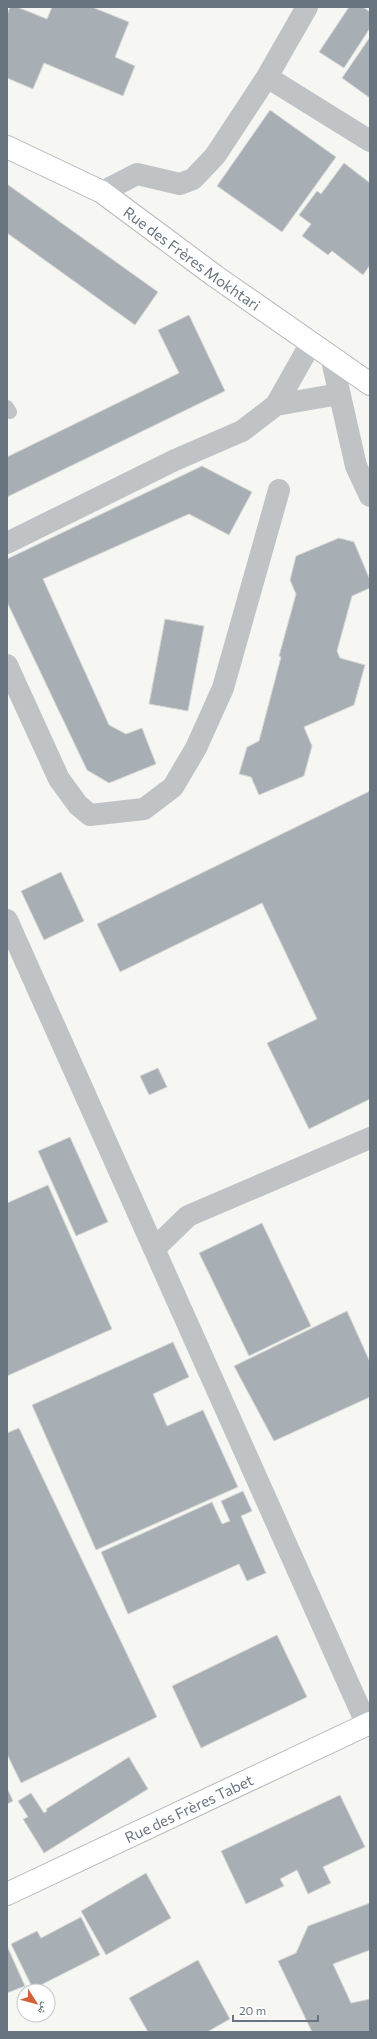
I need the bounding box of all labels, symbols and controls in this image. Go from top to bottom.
street label: Rue des Frères Mokhtari [120,202,264,314]
street label: Rue des Frères Tabet [122,1770,256,1846]
north arrow [16,1983,56,2023]
scale bar [233,1997,318,2023]
text: ش [34,1999,53,2018]
text: 20 m [239,2003,266,2017]

